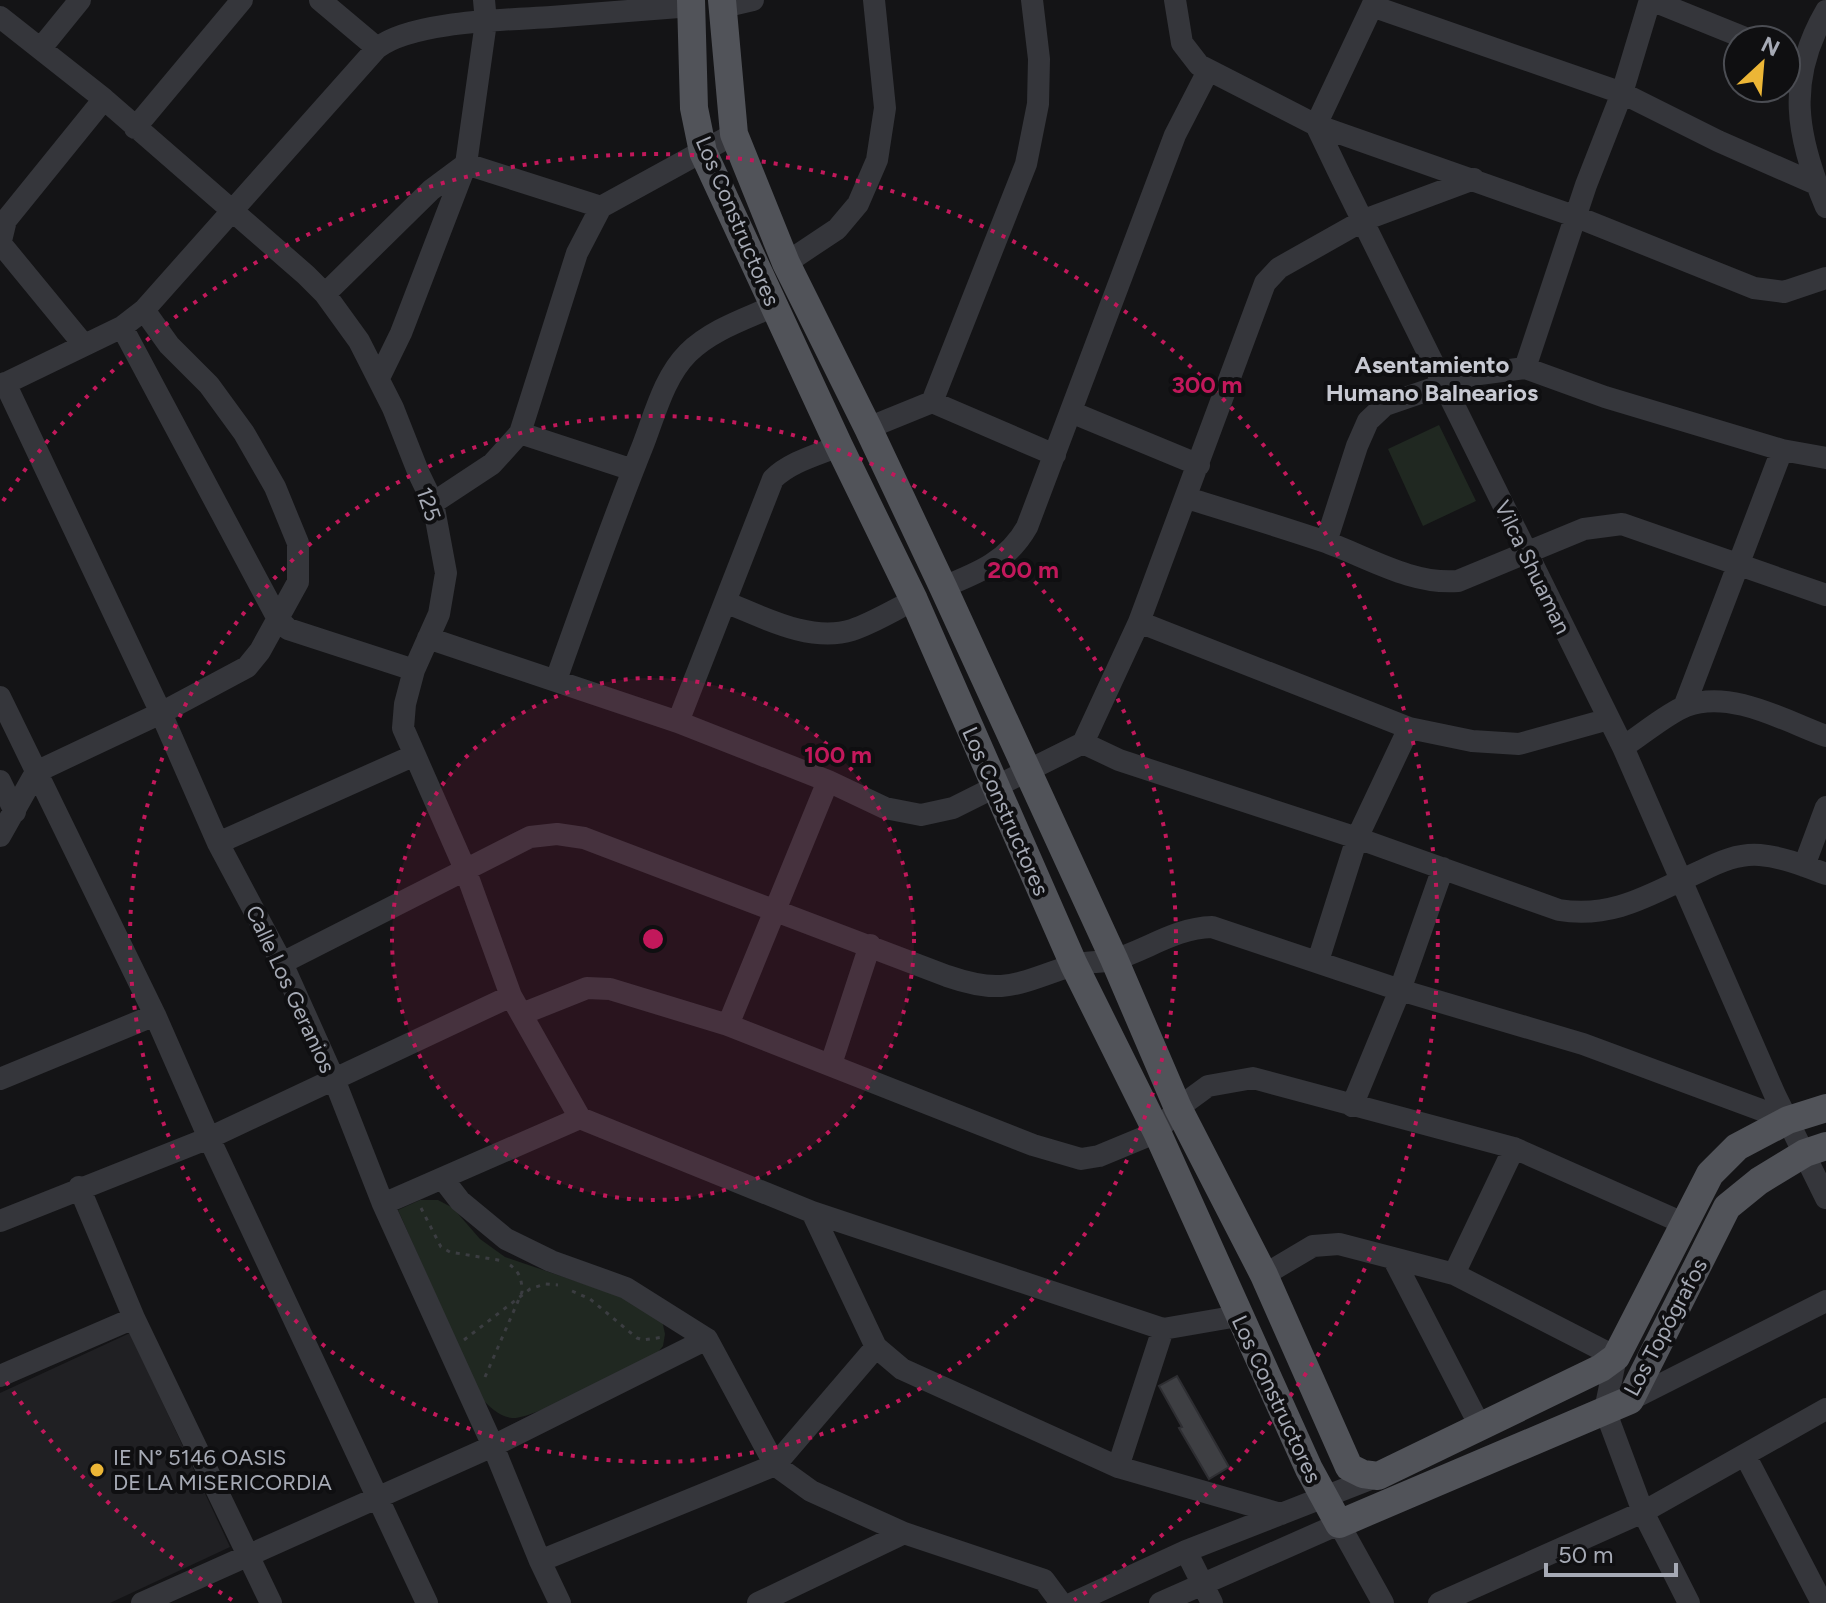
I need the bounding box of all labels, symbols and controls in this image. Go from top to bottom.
north arrow [1722,24,1802,104]
text: N [1757,31,1784,62]
street label: Los Constructores [690,132,785,310]
district label: Asentamiento Humano Balnearios [1326,350,1538,407]
text: 300 m [1171,370,1243,399]
street label: 125 [410,484,447,525]
street label: Vilca Shuaman [1489,496,1577,638]
text: 200 m [987,555,1059,584]
street label: Los Constructores [956,723,1055,900]
text: 100 m [804,740,872,769]
street label: Calle Los Geranios [240,901,341,1077]
centre of rings [639,925,667,953]
street label: Los Topógrafos [1618,1254,1713,1401]
street label: Los Constructores [1226,1311,1327,1487]
place label: IE N° 5146 OASIS DE LA MISERICORDIA [113,1444,332,1496]
marker: IE N° 5146 OASIS DE LA MISERICORDIA [88,1461,106,1479]
scale bar [1546,1527,1676,1577]
text: 50 m [1558,1540,1614,1569]

